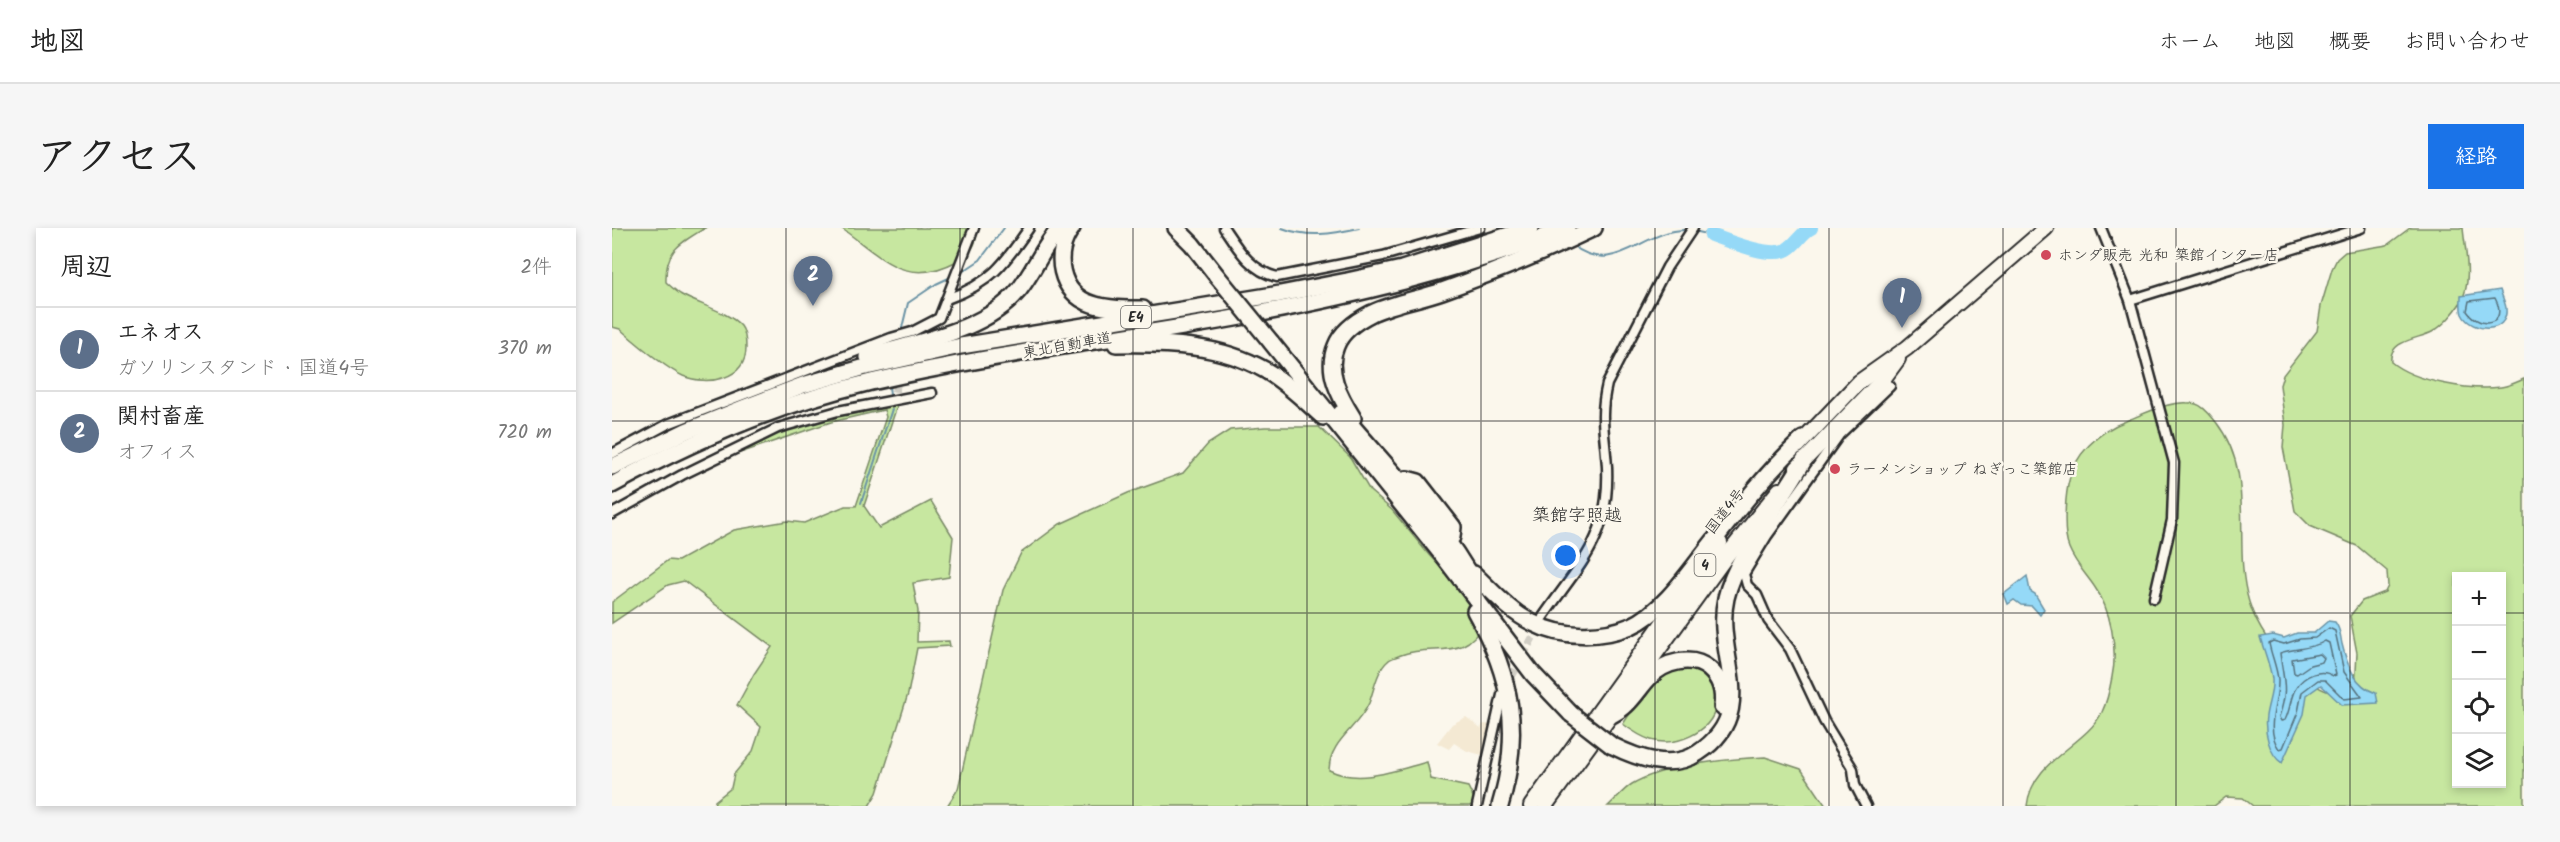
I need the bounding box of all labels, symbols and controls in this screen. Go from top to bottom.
text: 地図 [30,20,86,65]
text: ホーム [2159,26,2221,59]
text: 地図 [2254,26,2296,59]
text: 概要 [2329,26,2371,59]
text: お問い合わせ [2404,26,2530,59]
button: 経路 [2428,124,2524,189]
text: アクセス [36,125,201,192]
place label: ホンダ販売 光和 築館インター店 [2058,244,2279,268]
text: 周辺 [60,247,112,289]
marker: ホンダ販売 光和 築館インター店 [2039,248,2053,262]
text: 2件 [520,252,552,284]
pin: 2 [794,256,832,306]
pin: 1 [1882,279,1922,328]
road number: E4 [1121,306,1151,328]
text: エネオス [117,316,204,351]
street label: 東北自動車道 [1021,326,1114,366]
text: 1 [76,333,83,365]
text: 370 m [497,333,552,365]
text: ガソリンスタンド · 国道4号 [117,353,369,385]
text: 関村畜産 [117,400,205,435]
text: 2 [74,417,85,449]
text: 720 m [497,417,552,449]
text: オフィス [117,437,197,469]
place label: ラーメンショップ ねぎっこ築館店 [1847,458,2077,482]
marker: ラーメンショップ ねぎっこ築館店 [1828,462,1842,476]
street label: 国道4号 [1700,483,1752,540]
district label: 築館字照越 [1532,502,1622,531]
your location [1551,541,1580,570]
road number: 4 [1694,554,1716,576]
map controls [2452,572,2506,788]
button: + [2452,572,2506,626]
button: − [2452,626,2506,680]
button: locate [2452,680,2506,734]
button: layers [2452,734,2506,788]

